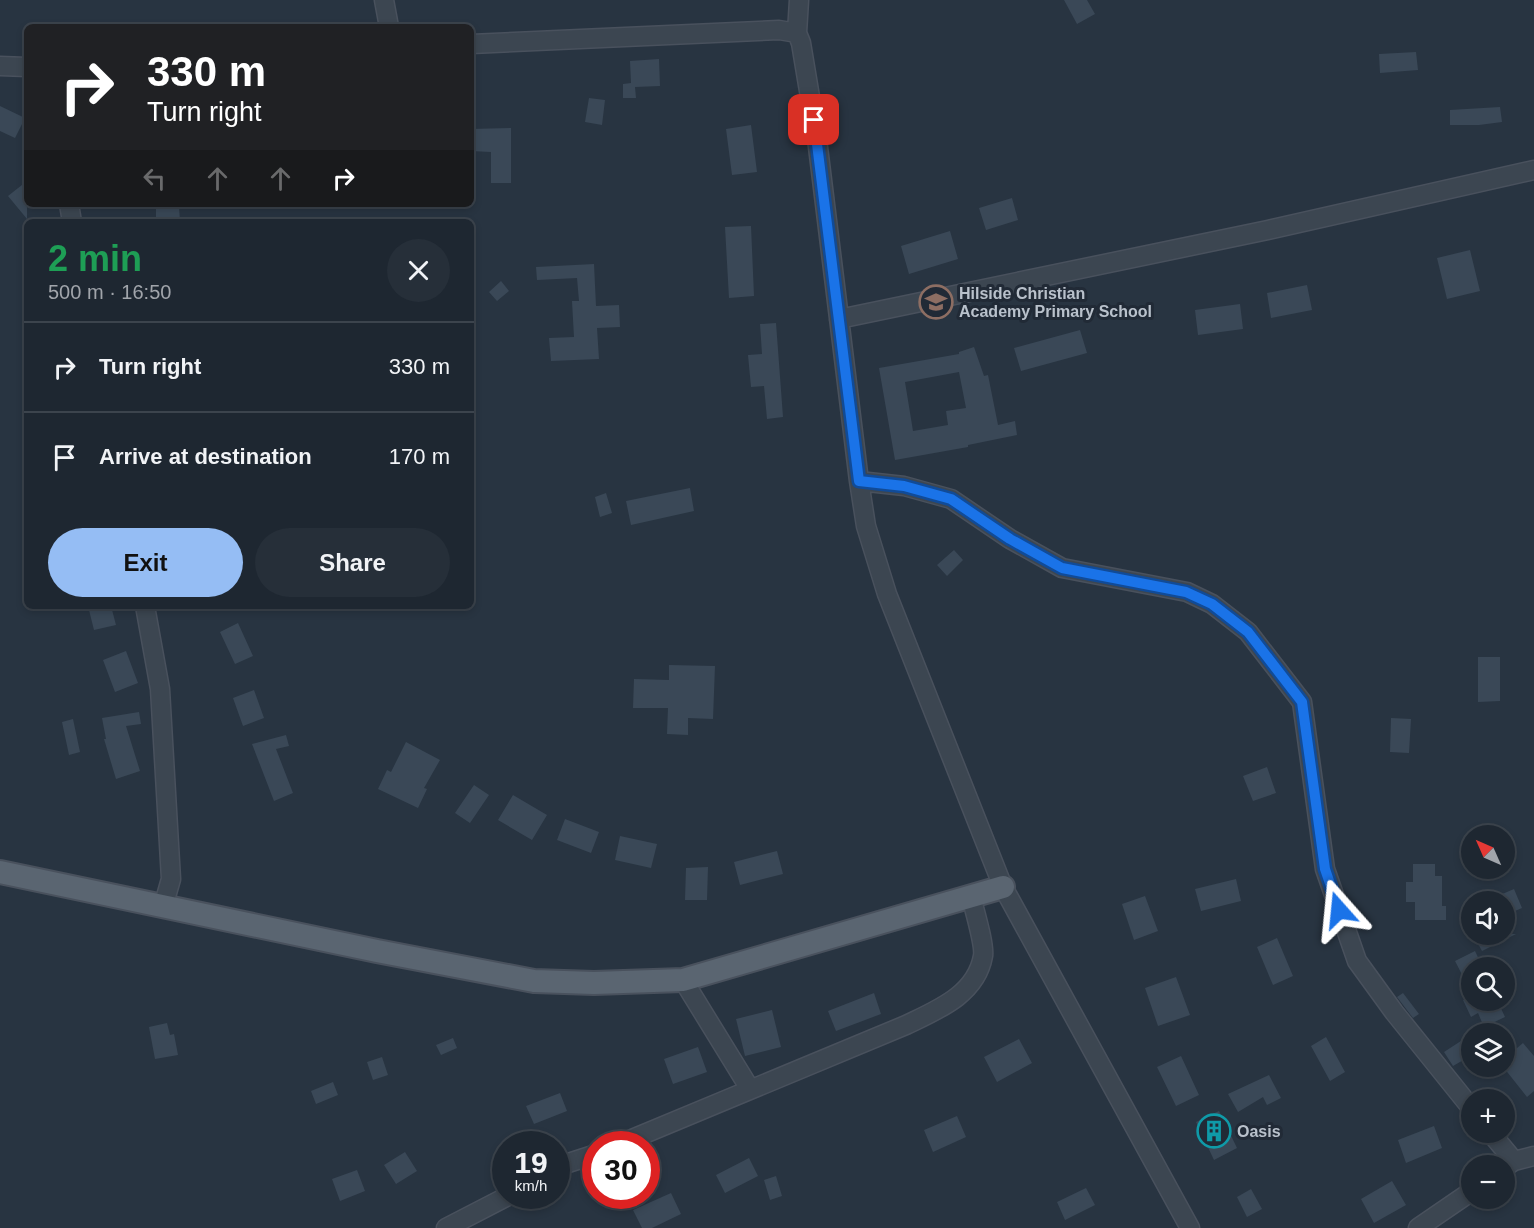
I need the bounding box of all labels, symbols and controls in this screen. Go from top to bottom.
icon: right [48,48,126,126]
text: 330 m [147,48,266,95]
pin [788,94,839,145]
text: Turn right [147,97,262,127]
icon: arrive [797,103,830,136]
icon: left [138,162,171,195]
icon: ahead [201,162,234,195]
icon: ahead [264,162,297,195]
icon: right [327,162,360,195]
text: 2 min [48,238,142,279]
button: close [387,239,450,302]
text: 500 m · 16:50 [48,281,171,303]
school or university icon: Hilside Christian Academy Primary School [918,284,954,320]
place label: Hilside Christian Academy Primary School [959,285,1152,320]
icon: right [48,351,81,384]
text: Turn right [99,354,201,379]
text: 330 m [389,354,450,379]
icon: arrive [48,441,81,474]
text: Arrive at destination [99,444,312,469]
text: 170 m [389,444,450,469]
button: Exit [48,528,243,597]
button: Share [255,528,450,597]
north arrow [1461,825,1515,879]
map controls [1461,825,1515,1209]
position arrow [1307,878,1371,942]
button: sound [1461,891,1515,945]
button: search [1461,957,1515,1011]
button: layers [1461,1023,1515,1077]
button: + [1461,1089,1515,1143]
building icon: Oasis [1196,1113,1232,1149]
place label: Oasis [1237,1123,1281,1140]
speed limit sign: 30 [582,1131,660,1209]
text: 19 [514,1146,548,1179]
button: − [1461,1155,1515,1209]
text: km/h [515,1177,547,1194]

